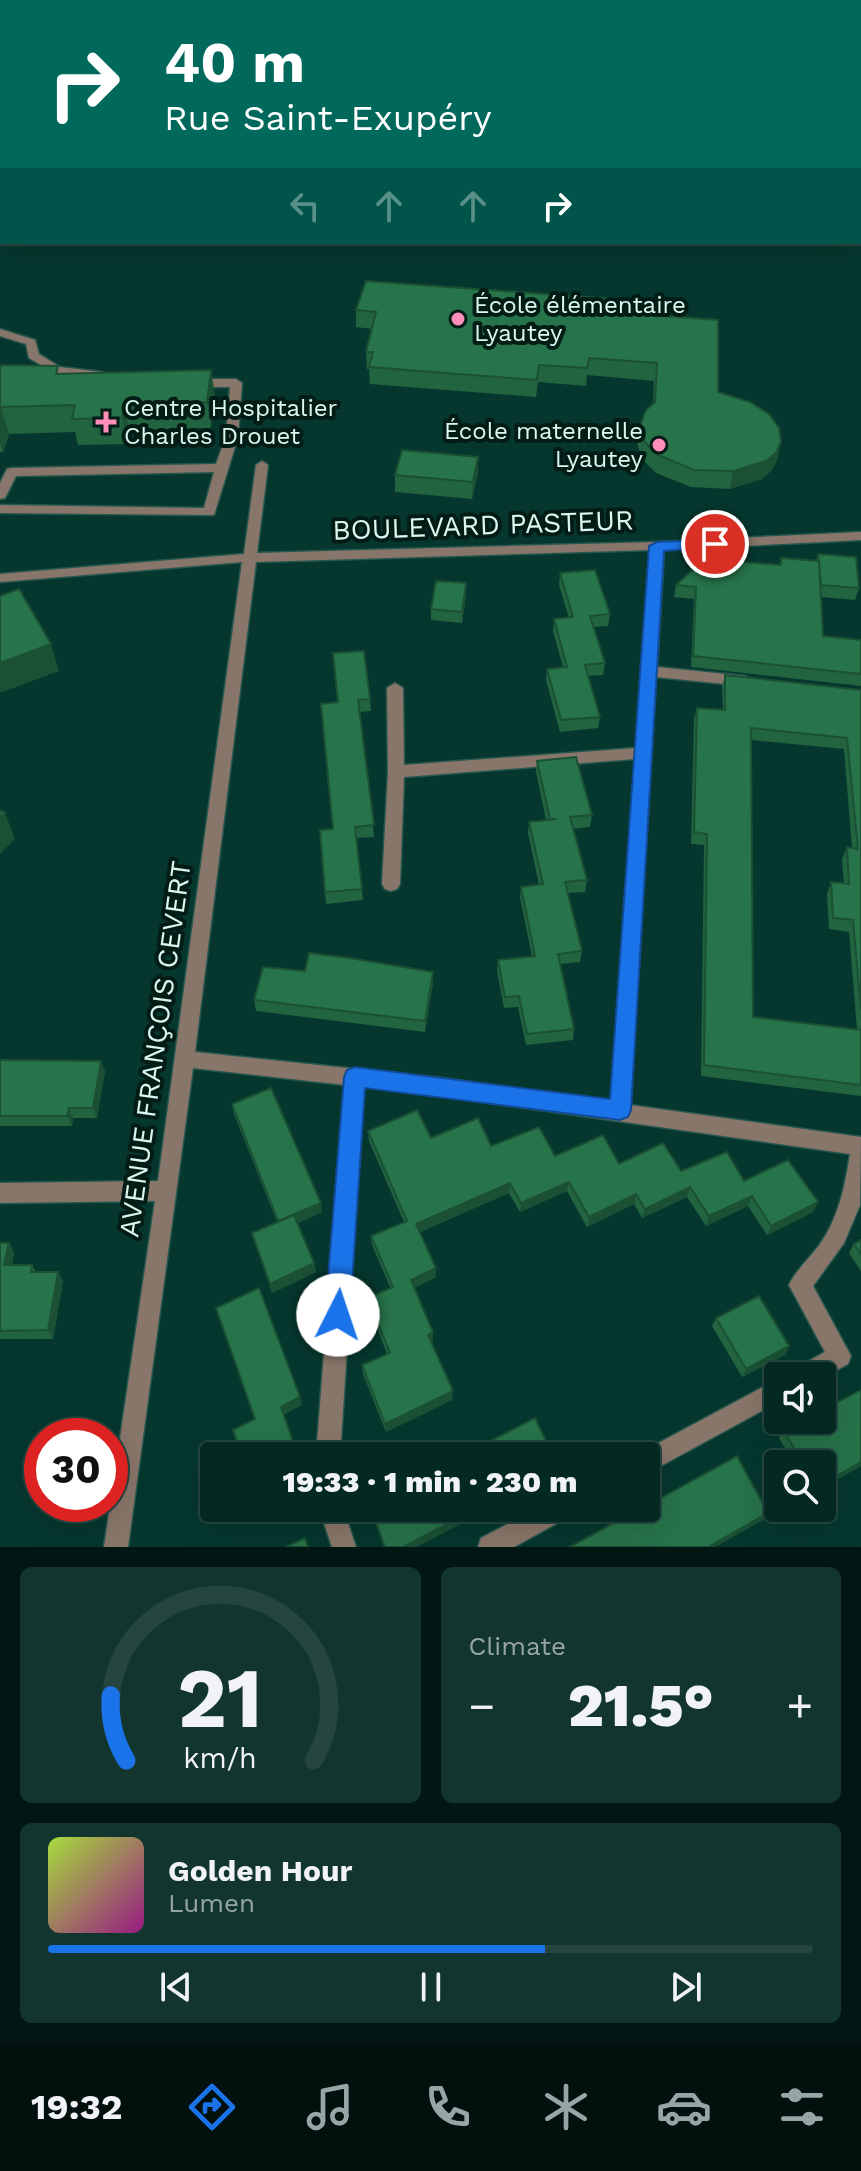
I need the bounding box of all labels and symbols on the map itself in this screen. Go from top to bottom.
place label: École élémentaire Lyautey [474,291,686,347]
marker: École élémentaire Lyautey [449,310,467,328]
place label: Centre Hospitalier Charles Drouet [124,394,338,450]
marker: Centre Hospitalier Charles Drouet [95,411,117,433]
place label: École maternelle Lyautey [444,417,644,473]
marker: École maternelle Lyautey [650,436,668,454]
street label: BOULEVARD PASTEUR [332,503,634,547]
pin [681,510,749,578]
street label: AVENUE FRANÇOIS CEVERT [112,859,198,1239]
position arrow [296,1273,380,1357]
speed limit sign: 30 [24,1418,128,1522]

